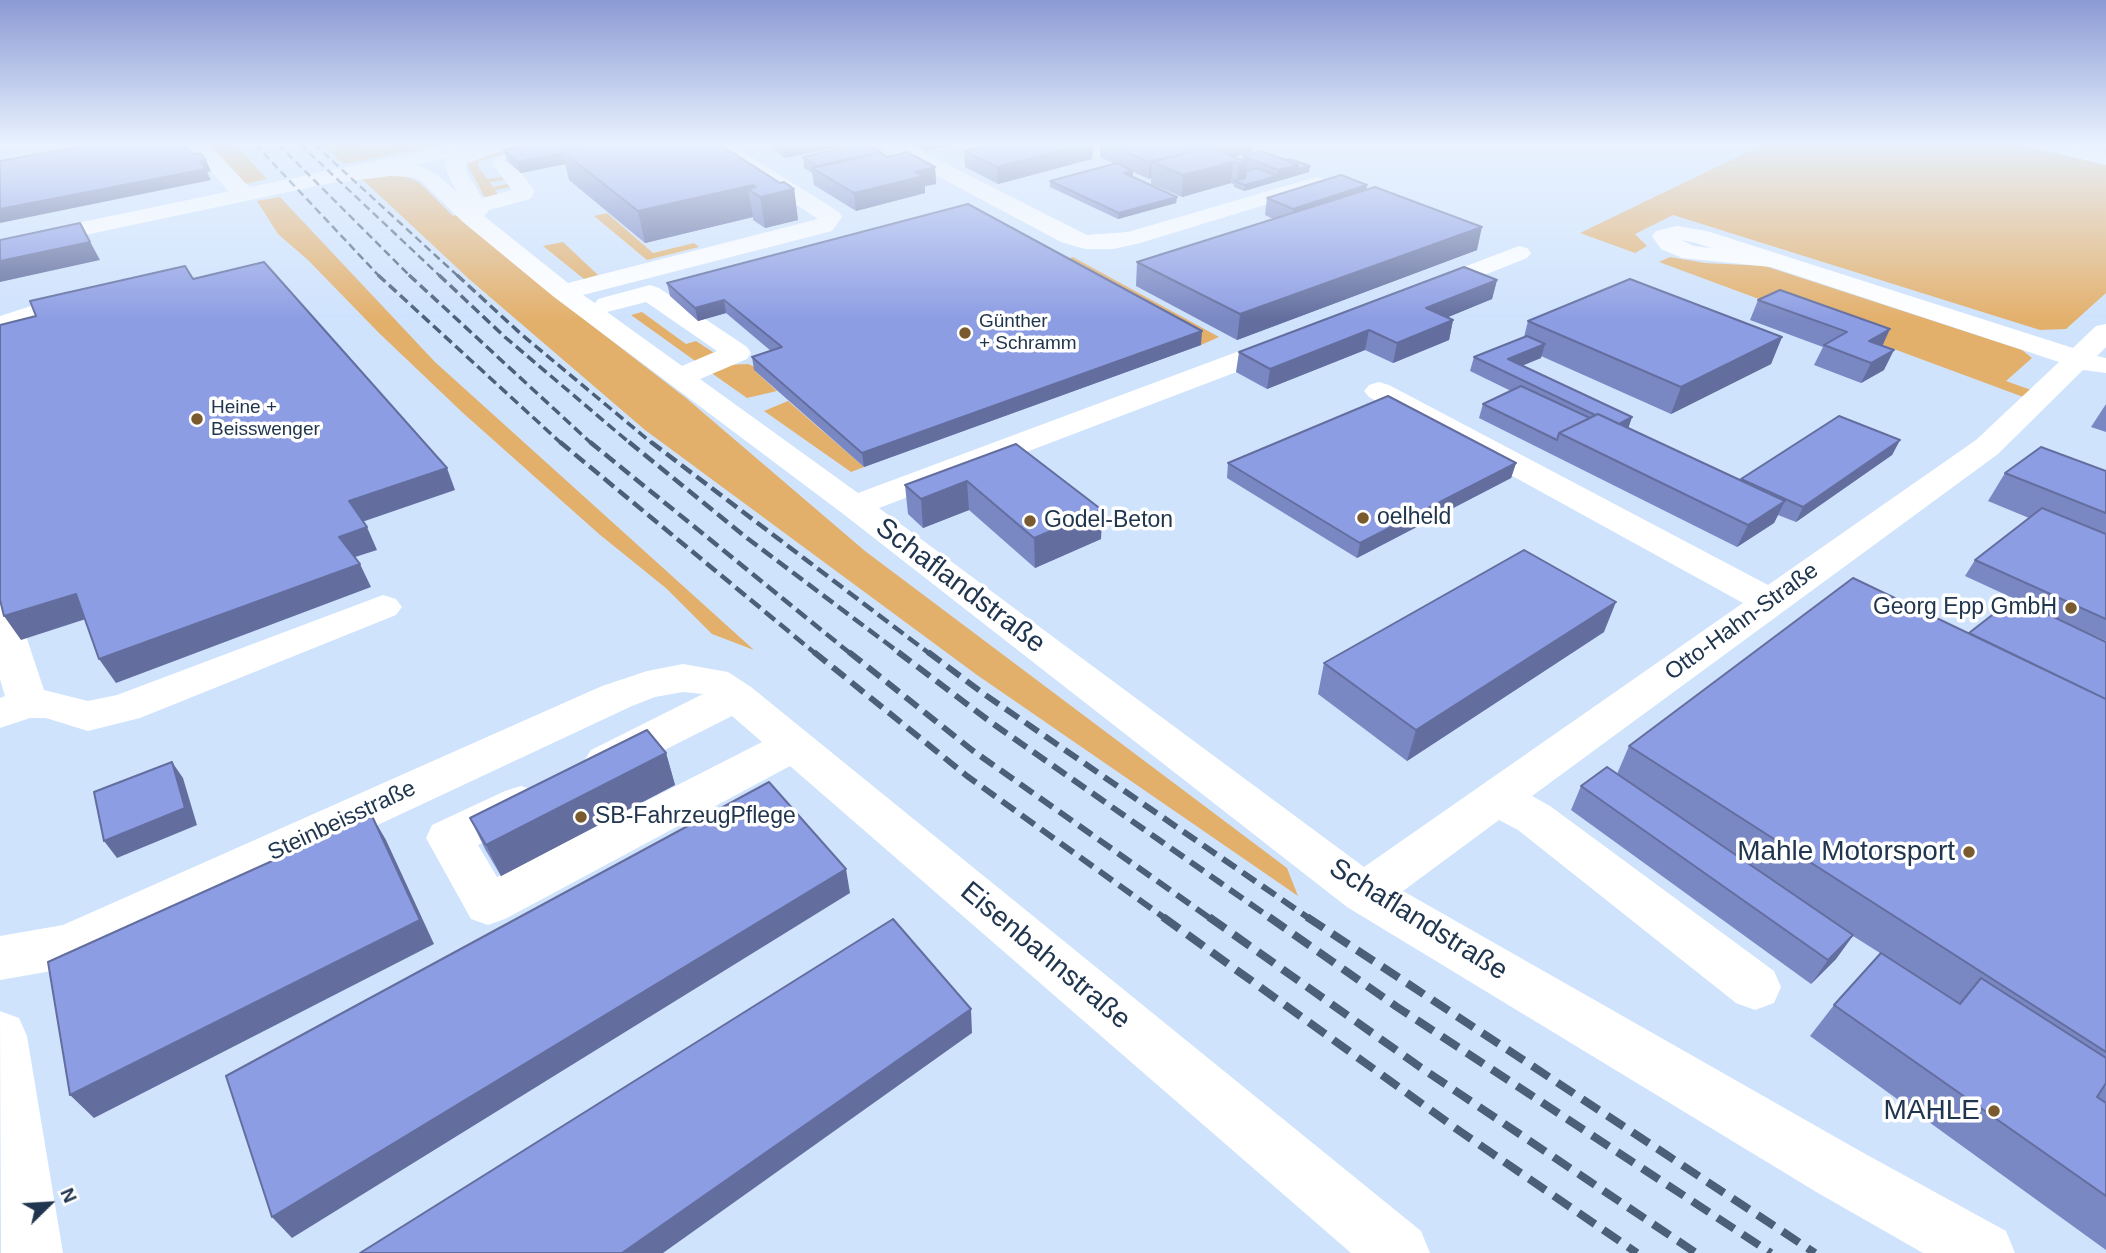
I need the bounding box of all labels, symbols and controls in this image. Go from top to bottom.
place label: Günther + Schramm [979,311,1077,355]
marker: Günther + Schramm [957,325,973,341]
place label: Heine + Beisswenger [211,397,320,441]
marker: Heine + Beisswenger [189,411,205,427]
place label: oelheld [1377,504,1451,532]
place label: Godel-Beton [1044,507,1173,535]
marker: oelheld [1355,510,1371,526]
street label: Schaflandstraße [868,511,1052,661]
marker: Godel-Beton [1022,513,1038,529]
street label: Otto-Hahn-Straße [1660,557,1824,687]
place label: Georg Epp GmbH [1873,594,2057,622]
marker: Georg Epp GmbH [2063,600,2079,616]
street label: Steinbeisstraße [264,775,420,867]
place label: SB-FahrzeugPflege [595,803,796,831]
marker: SB-FahrzeugPflege [573,809,589,825]
place label: Mahle Motorsport [1737,835,1955,869]
marker: Mahle Motorsport [1961,844,1977,860]
street label: Schaflandstraße [1323,852,1513,988]
street label: Eisenbahnstraße [953,875,1137,1037]
place label: MAHLE [1884,1094,1980,1128]
marker: MAHLE [1986,1103,2002,1119]
north arrow [14,1169,84,1239]
text: N [56,1185,81,1206]

